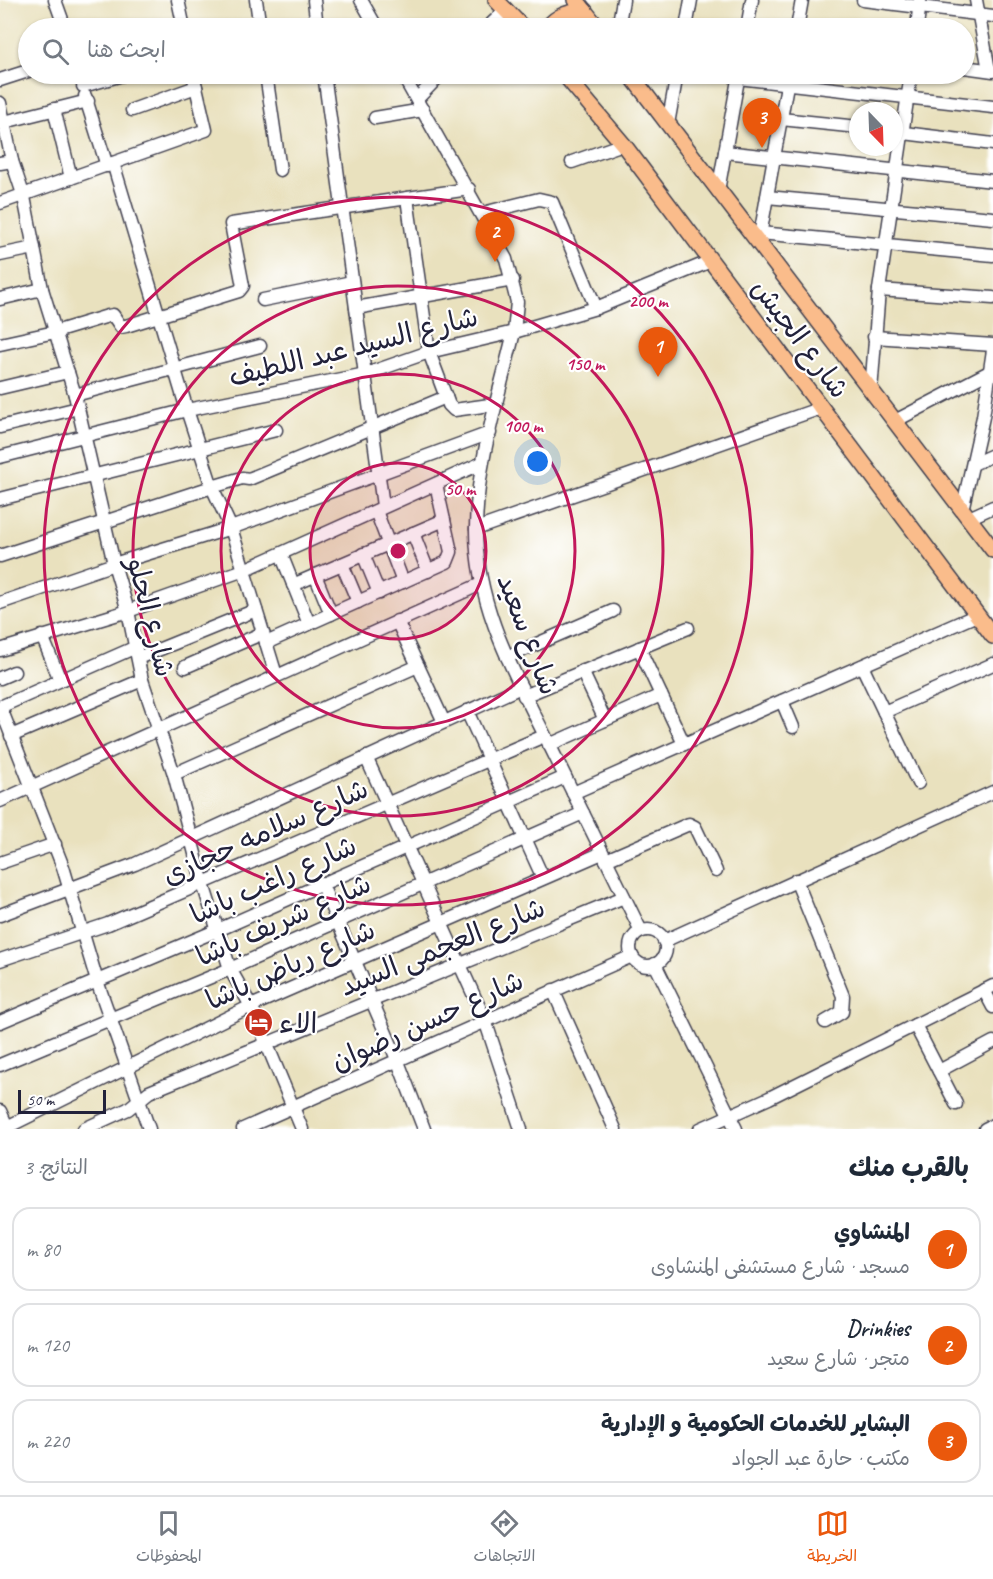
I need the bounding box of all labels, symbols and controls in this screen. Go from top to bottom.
search box [18,18,975,84]
icon: search [39,35,72,68]
text: ابحث هنا [87,36,166,64]
pin: 3 [742,98,782,148]
north arrow [849,102,903,156]
pin: 2 [476,212,514,262]
street label: شارع الجيش [743,271,857,406]
text: 200 m [629,290,669,312]
street label: شارع السيد عبد اللطيف [225,299,482,396]
pin: 1 [638,328,678,377]
text: 150 m [566,353,606,375]
text: 100 m [504,415,544,437]
your location [523,447,552,476]
text: 50 m [445,478,477,500]
centre of rings [388,541,408,561]
street label: شارع الحلو [118,553,183,681]
street label: شارع سعيد [488,569,568,700]
street label: شارع سلامه حجازى [157,770,374,894]
street label: شارع راغب باشا [185,827,363,934]
street label: شارع شريف باشا [190,865,377,976]
street label: شارع العجمى السيد [334,889,551,1005]
street label: شارع رياض باشا [200,911,381,1019]
street label: شارع حسن رضوان [326,962,530,1080]
place label: الاء [279,1006,317,1041]
hotel icon: الاء [242,1007,274,1039]
scale bar [18,1087,106,1114]
text: 50 m [27,1090,54,1110]
text: بالقرب منك [849,1151,969,1184]
text: النتائج: 3 [24,1155,88,1180]
text: المنشاوي [834,1218,910,1246]
text: 80 m [26,1237,60,1262]
text: 1 [943,1237,952,1262]
text: مسجد · شارع مستشفى المنشاوى [651,1254,910,1279]
text: Drinkies [847,1315,910,1343]
text: 120 m [26,1333,69,1358]
text: 2 [943,1333,952,1358]
text: متجر · شارع سعيد [767,1346,910,1371]
text: البشاير للخدمات الحكومية و الإدارية [601,1410,910,1438]
text: 220 m [26,1429,69,1454]
text: 3 [943,1429,952,1454]
text: مكتب · حارة عبد الجواد [732,1446,910,1471]
tab: المحفوظات [136,1507,202,1570]
tab: الاتجاهات [474,1507,535,1570]
tab: الخريطة [807,1507,857,1570]

